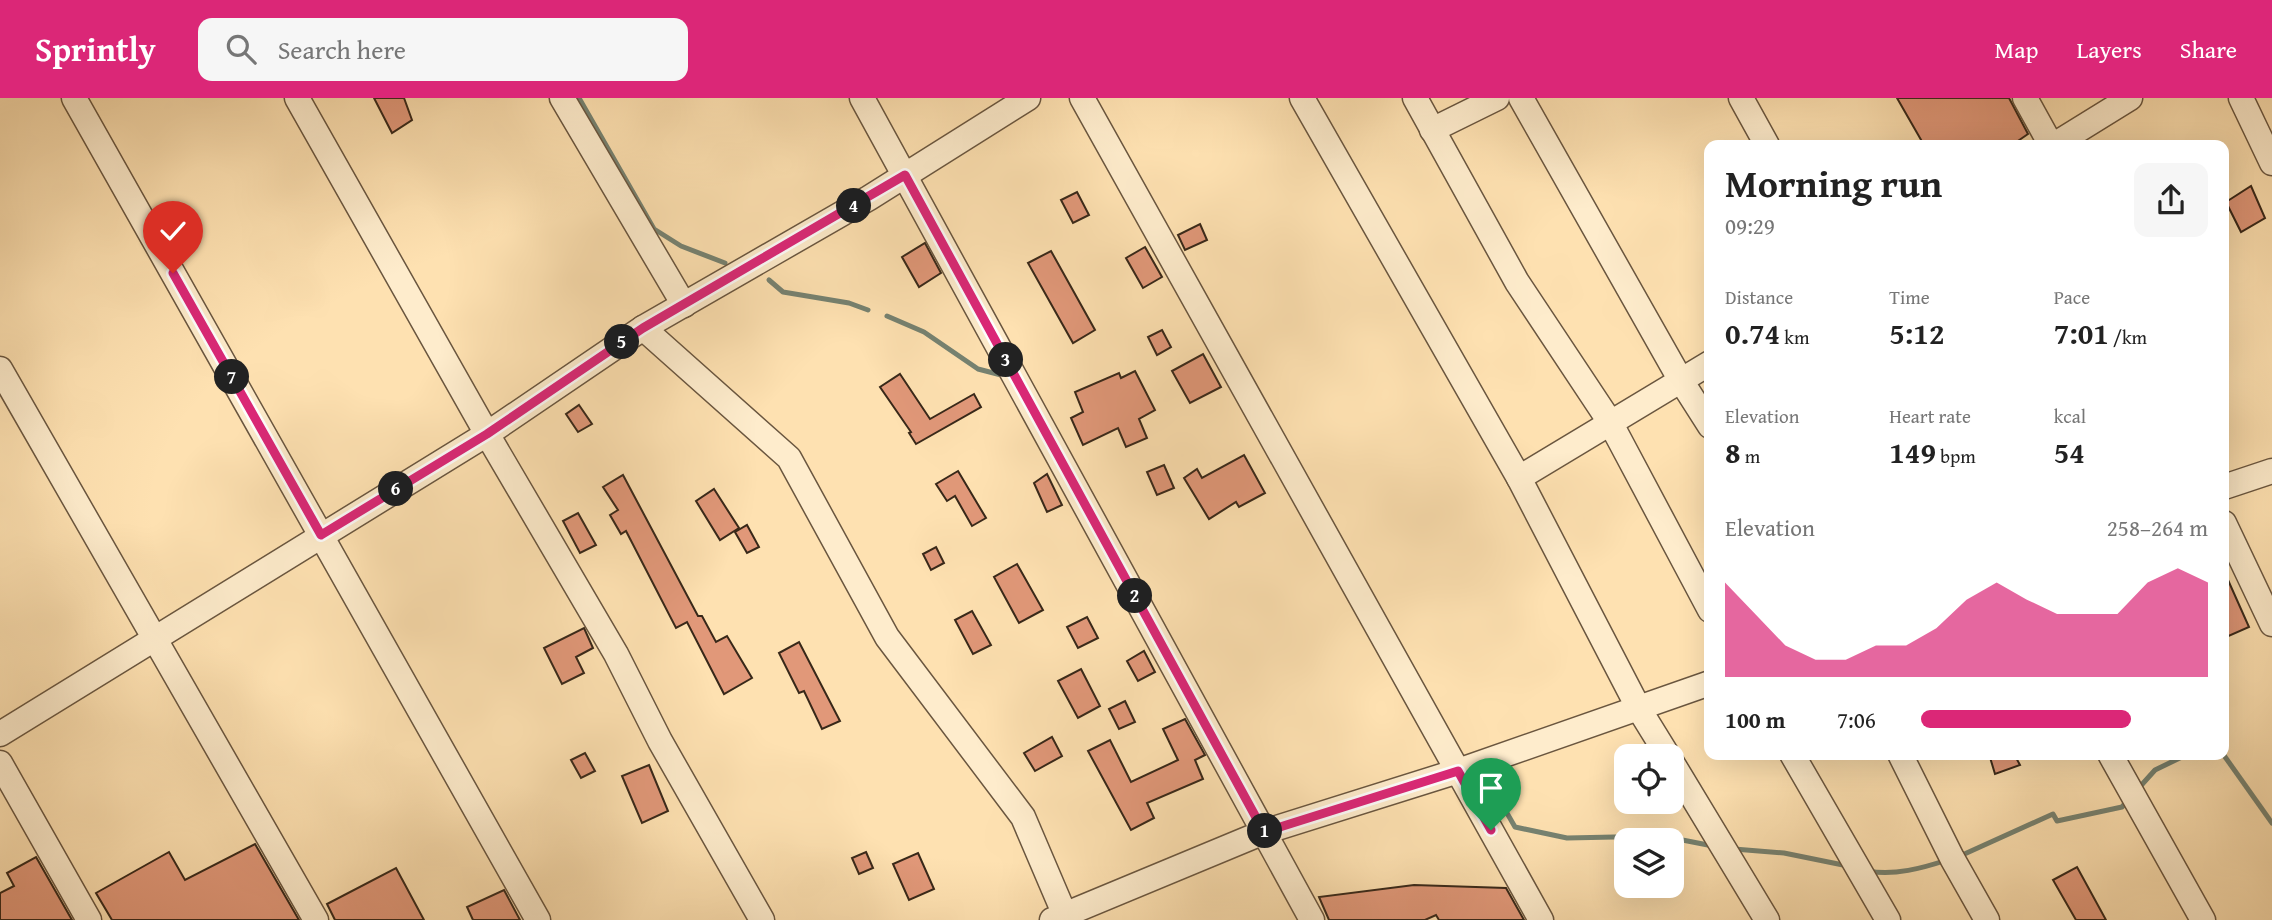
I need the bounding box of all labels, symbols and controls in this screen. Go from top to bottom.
search box [198,18,688,81]
text: Sprintly [35,25,156,73]
icon: search [222,30,260,68]
text: Search here [278,30,406,69]
text: Map [1995,32,2038,67]
text: Layers [2076,32,2142,67]
text: Share [2180,32,2237,67]
text: Morning run [1725,155,1942,211]
button: share [2134,163,2208,237]
pin: 4 [836,188,872,224]
text: 4 [849,191,858,219]
pin [143,201,203,273]
text: 09:29 [1725,209,1775,242]
icon: check [154,212,192,250]
text: Distance [1725,283,1793,311]
text: Time [1889,283,1930,311]
text: Pace [2054,283,2090,311]
text: 0.74 [1725,311,1780,355]
text: 5:12 [1889,311,1944,355]
text: 7:01 [2054,311,2109,355]
text: km [1780,323,1809,351]
text: /km [2109,323,2147,351]
pin: 5 [604,324,640,360]
text: 5 [617,327,626,355]
pin: 3 [988,342,1024,378]
text: 3 [1001,345,1010,373]
pin: 7 [215,360,250,394]
text: 7 [227,362,236,390]
text: Elevation [1725,402,1799,430]
text: Heart rate [1889,402,1971,430]
text: kcal [2054,402,2086,430]
text: 8 [1725,430,1741,474]
text: 149 [1889,430,1936,474]
text: 54 [2054,430,2085,474]
text: m [1741,442,1760,470]
text: bpm [1936,442,1976,470]
pin: 6 [378,472,414,506]
text: 6 [391,474,400,502]
text: Elevation [1725,511,1815,544]
text: 258–264 m [2107,511,2208,544]
pin: 2 [1118,578,1152,614]
text: 2 [1130,581,1139,609]
text: 100 m [1725,703,1786,736]
text: 7:06 [1837,703,1876,736]
map controls [1614,744,1684,898]
button: locate [1614,744,1684,814]
pin [1461,758,1521,830]
icon: arrive [1472,769,1510,807]
pin: 1 [1248,814,1282,848]
text: 1 [1260,816,1269,844]
button: layers [1614,828,1684,898]

